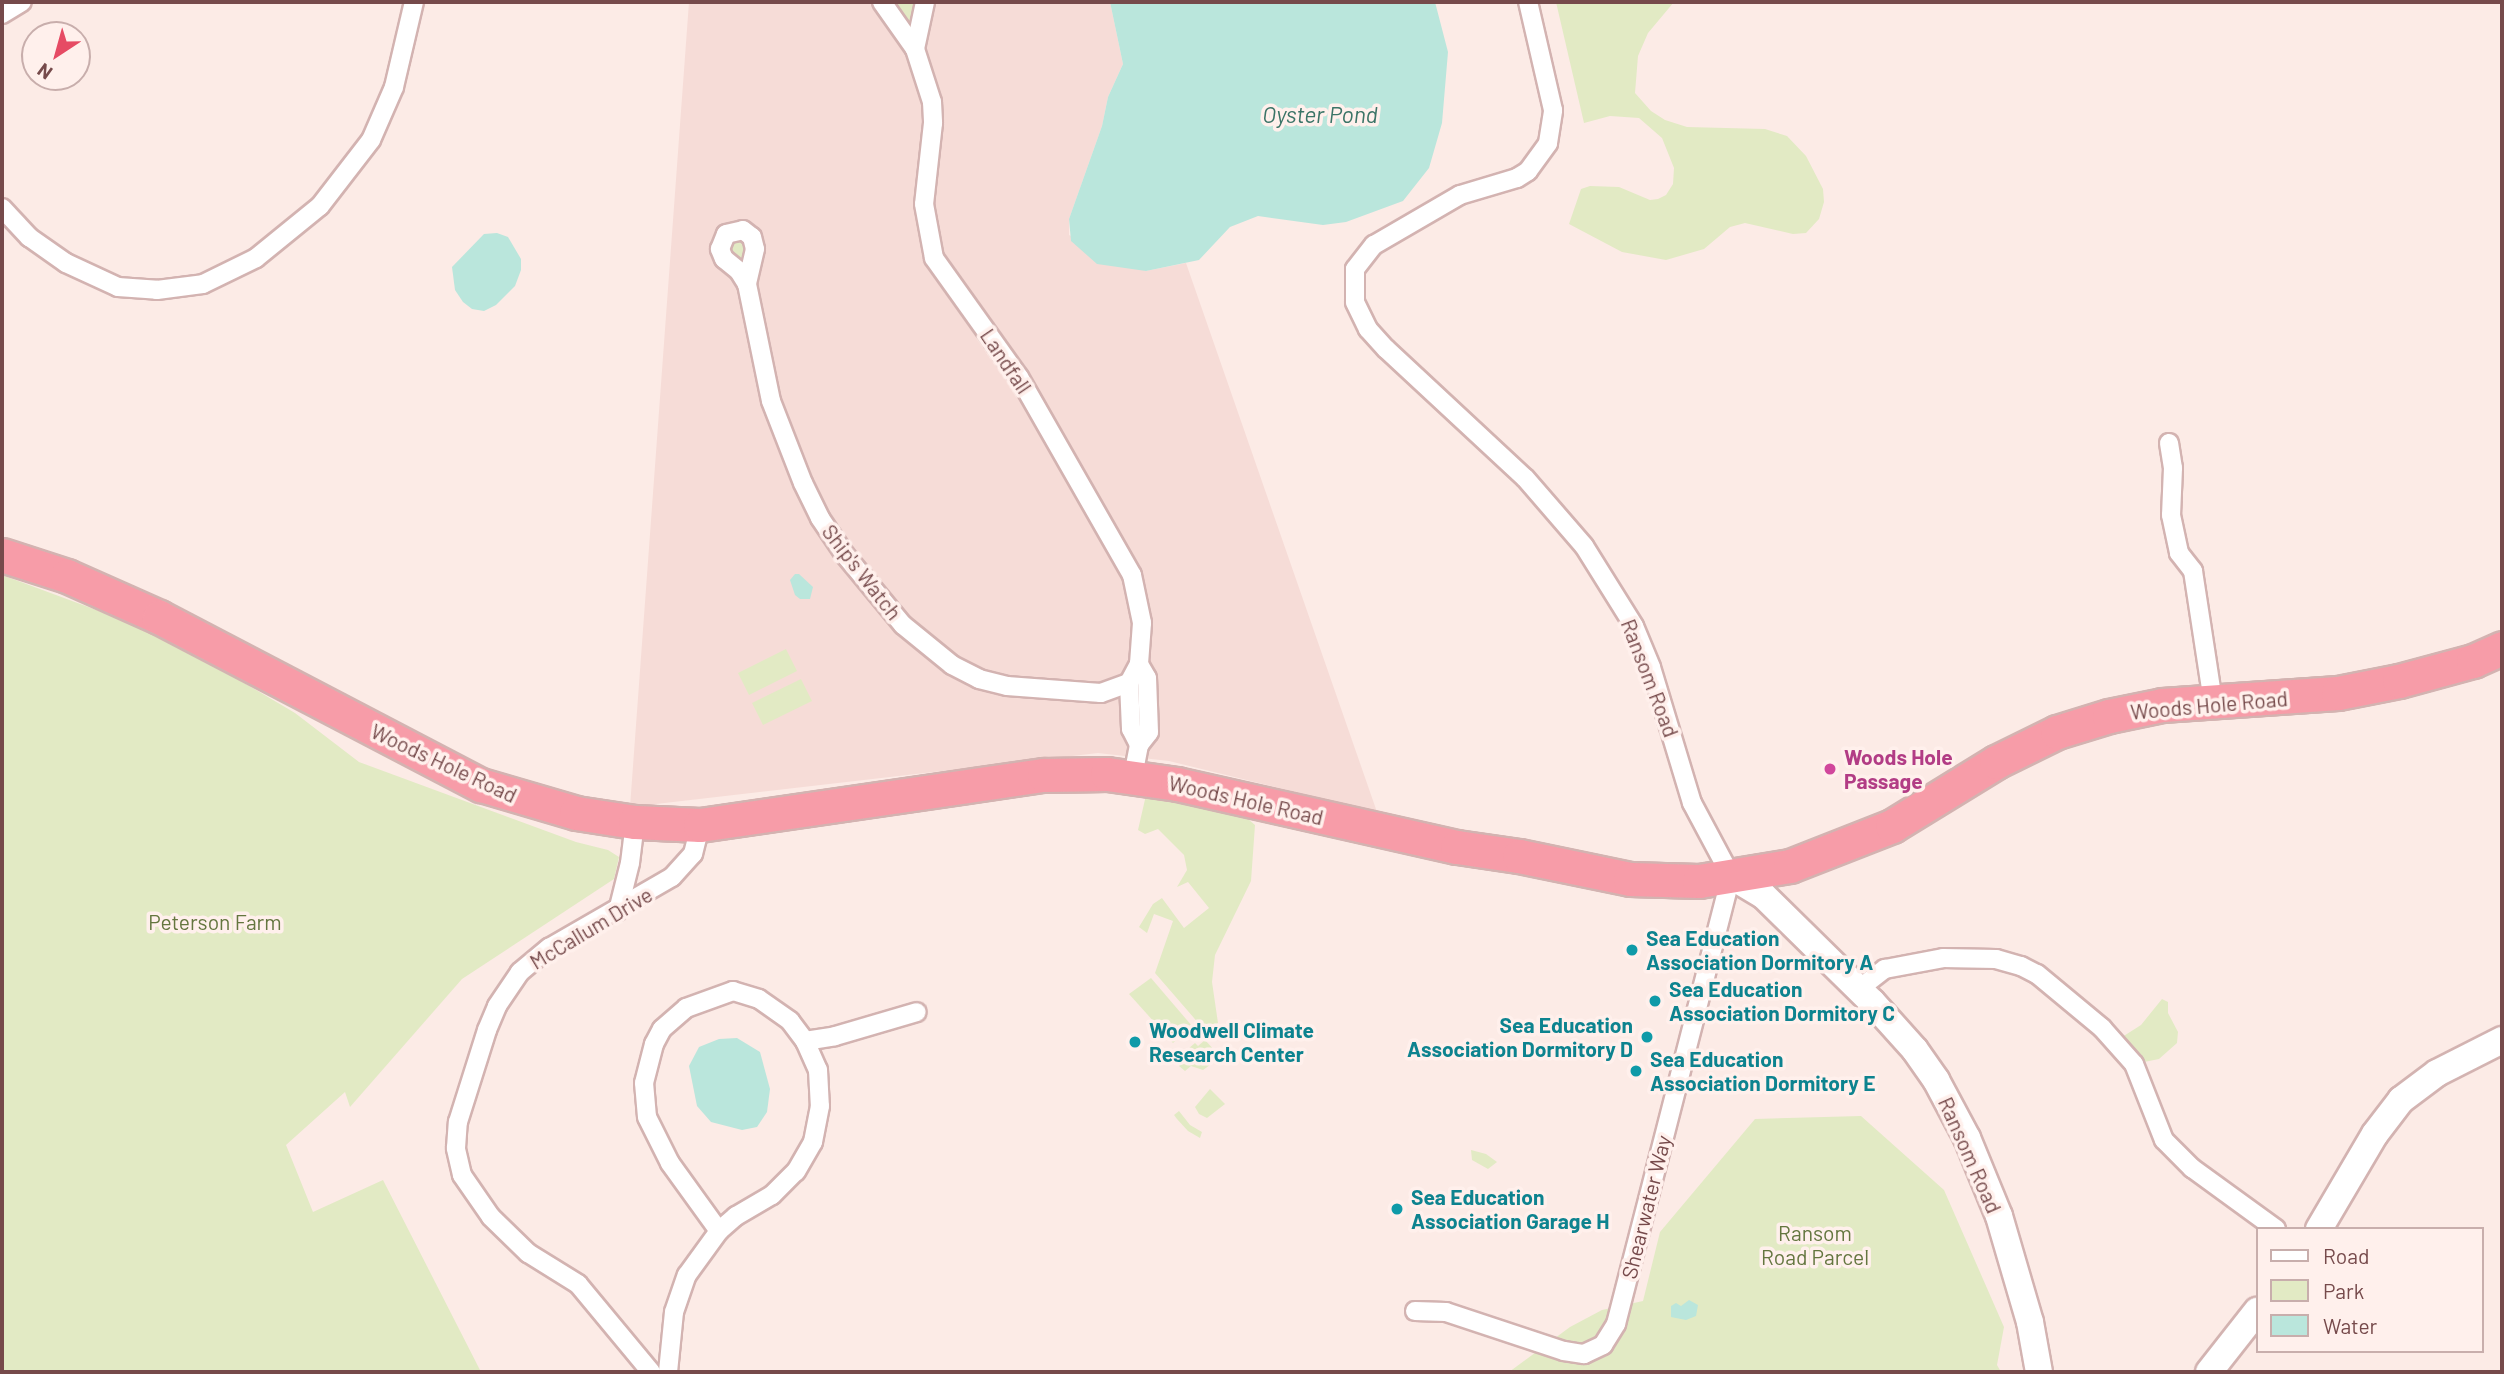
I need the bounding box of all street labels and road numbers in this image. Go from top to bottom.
street label: Landfall [975,324,1037,398]
street label: Ship's Watch [817,519,907,625]
street label: Ransom Road [1616,615,1684,741]
street label: Woods Hole Road [2129,686,2289,724]
street label: Woods Hole Road [367,718,521,808]
street label: Woods Hole Road [1166,770,1326,830]
street label: McCallum Drive [525,882,657,974]
street label: Ransom Road [1933,1093,2007,1217]
street label: Shearwater Way [1616,1133,1676,1281]

